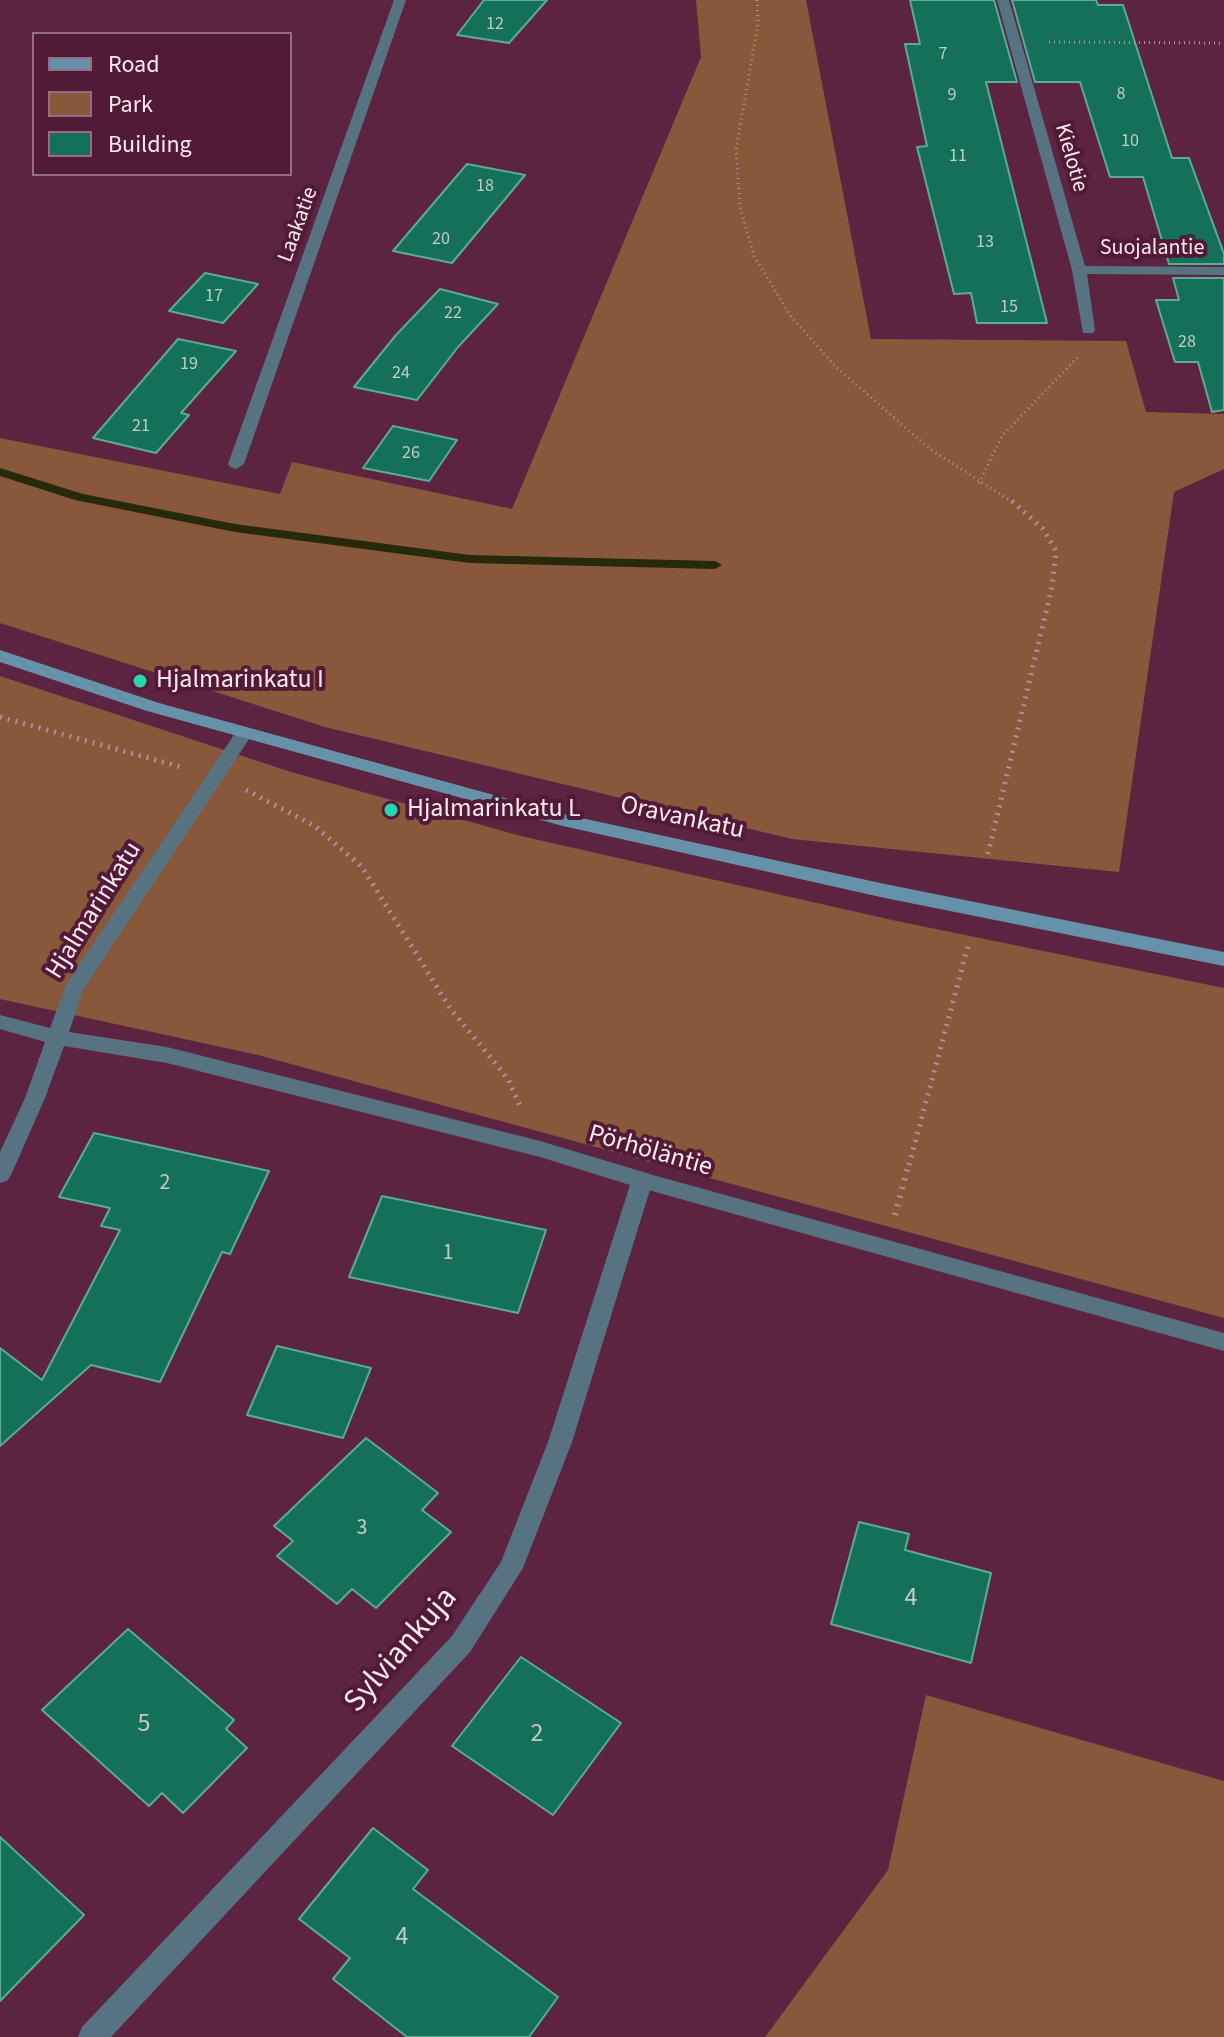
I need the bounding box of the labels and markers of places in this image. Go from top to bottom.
place label: Hjalmarinkatu I [156,665,324,697]
marker: Hjalmarinkatu I [131,672,149,690]
place label: Hjalmarinkatu L [407,794,581,826]
marker: Hjalmarinkatu L [382,801,400,819]

